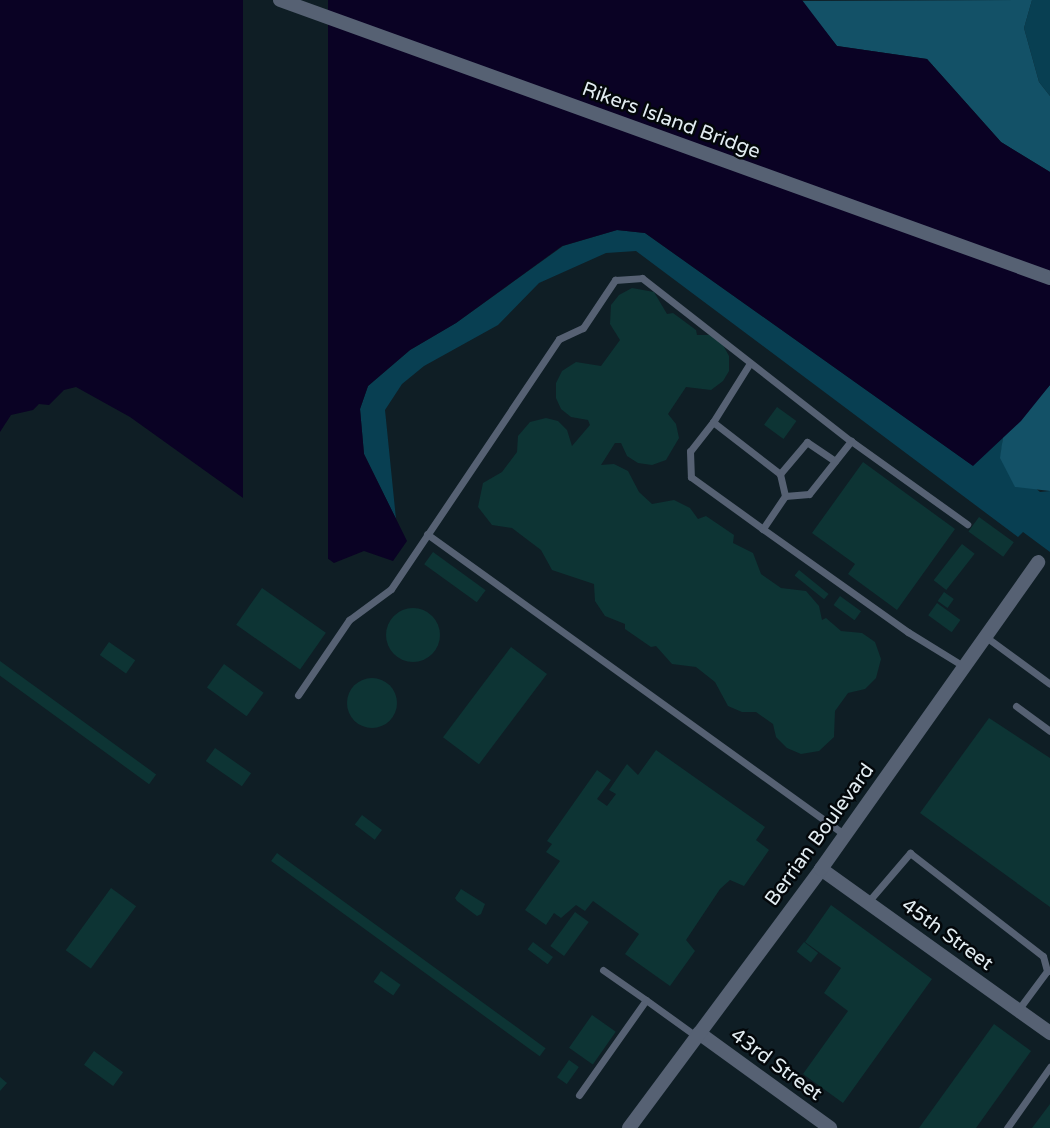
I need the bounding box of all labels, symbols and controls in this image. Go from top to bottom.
street label: Rikers Island Bridge [579,78,763,164]
street label: Berrian Boulevard [760,759,880,911]
street label: 45th Street [897,894,997,976]
street label: 43rd Street [725,1024,827,1106]

